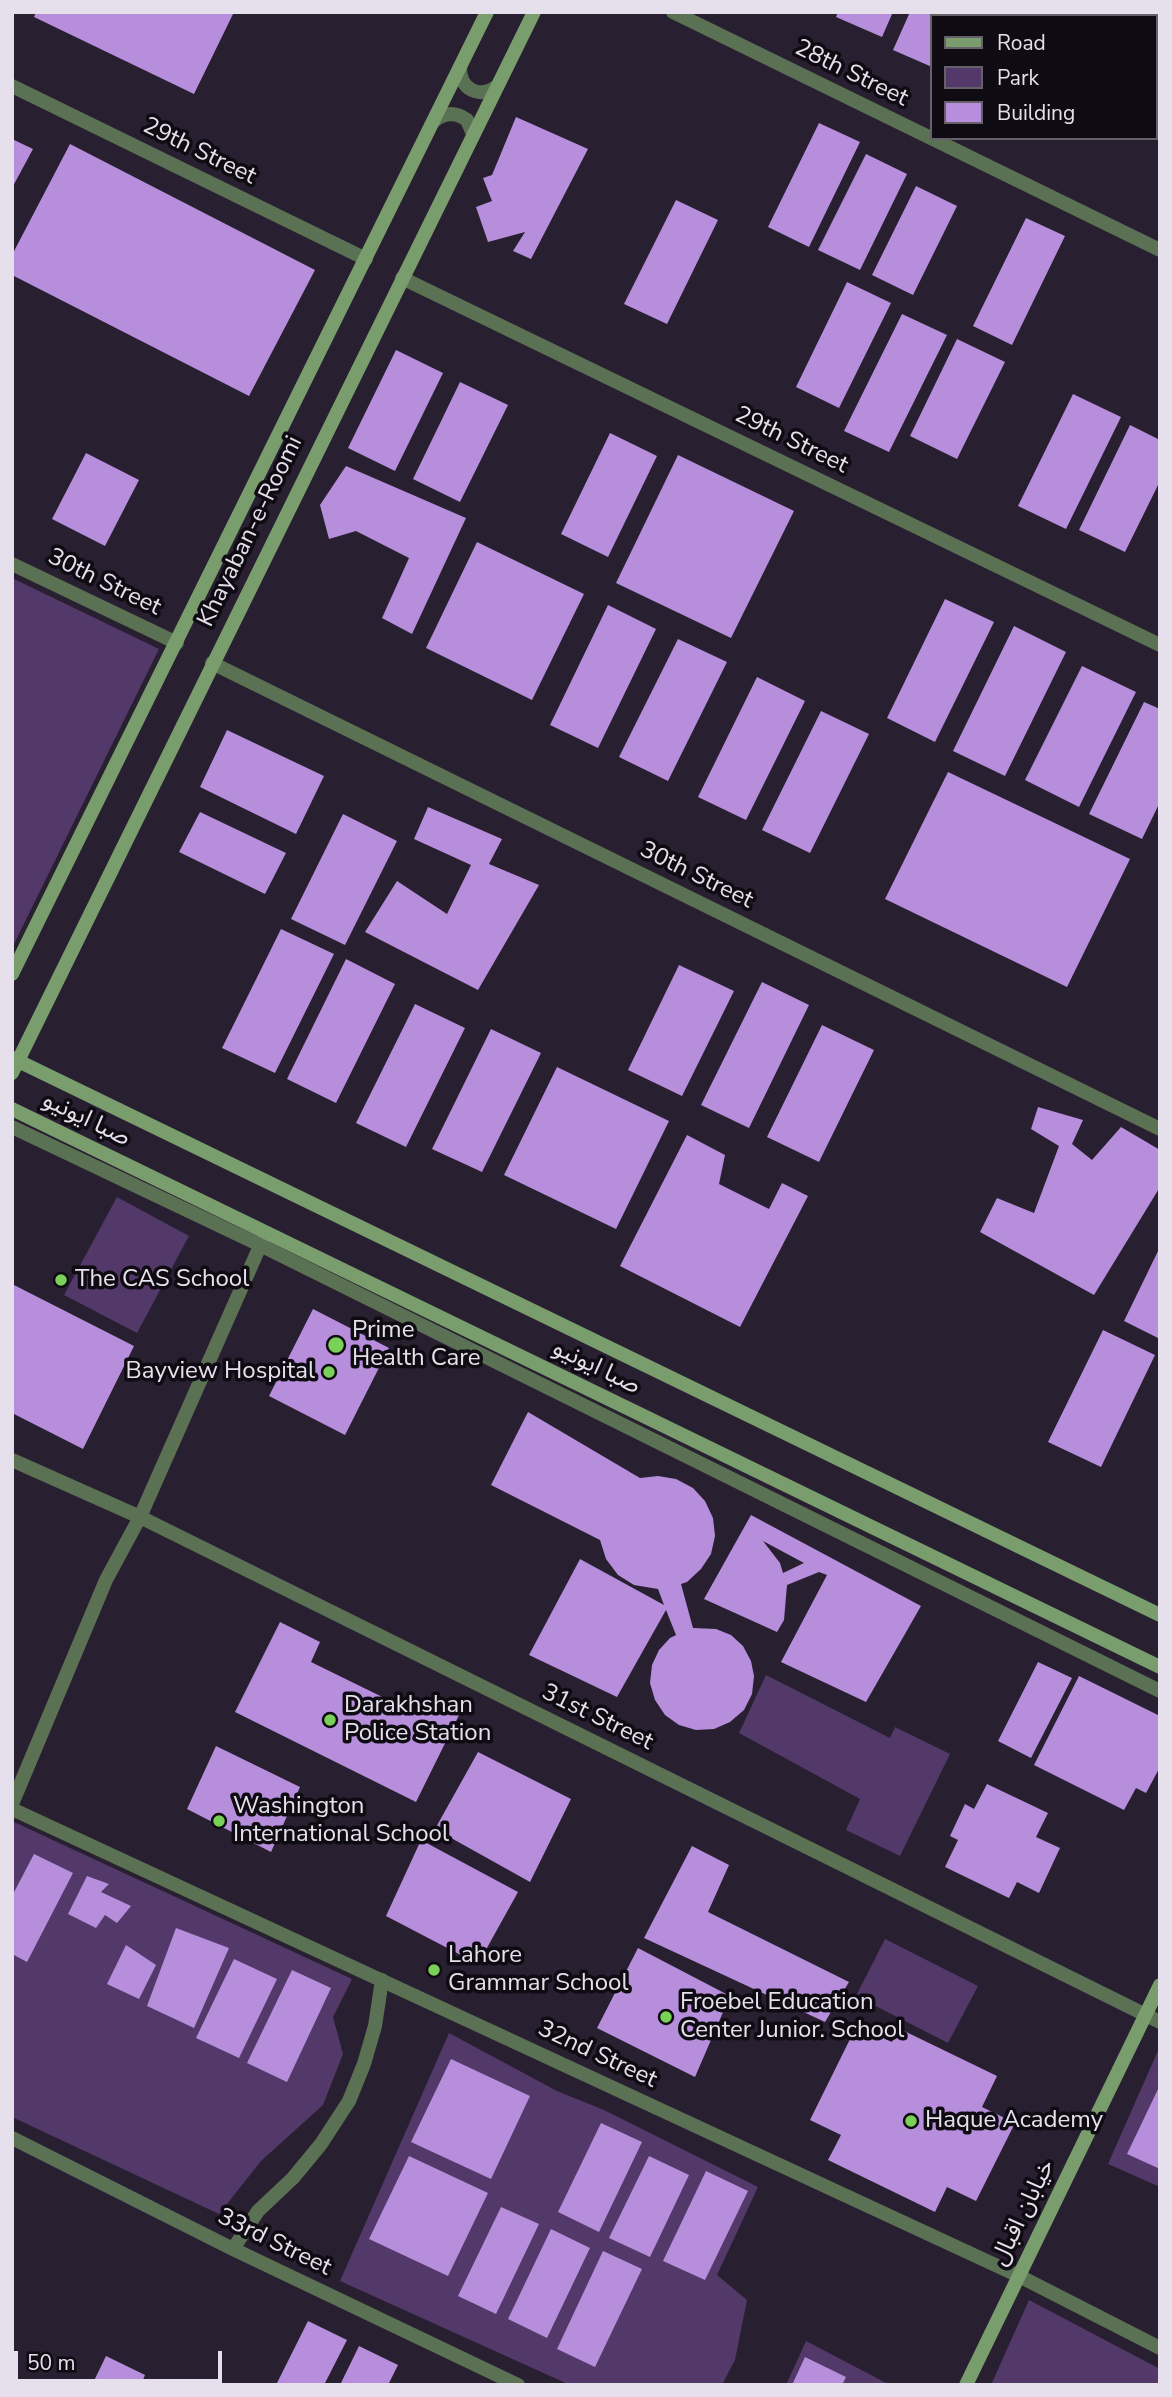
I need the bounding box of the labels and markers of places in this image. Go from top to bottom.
place label: The CAS School [75,1266,249,1294]
marker: The CAS School [53,1272,69,1288]
place label: Prime Health Care [352,1317,481,1373]
marker: Prime Health Care [326,1335,346,1355]
place label: Bayview Hospital [126,1358,315,1386]
marker: Bayview Hospital [321,1364,337,1380]
place label: Darakhshan Police Station [344,1692,491,1748]
marker: Darakhshan Police Station [322,1712,338,1728]
place label: Washington International School [233,1793,449,1849]
marker: Washington International School [211,1813,227,1829]
place label: Lahore Grammar School [448,1942,628,1998]
marker: Lahore Grammar School [426,1962,442,1978]
place label: Froebel Education Center Junior. School [680,1989,904,2045]
marker: Froebel Education Center Junior. School [658,2009,674,2025]
place label: Haque Academy [925,2107,1103,2135]
marker: Haque Academy [903,2113,919,2129]

